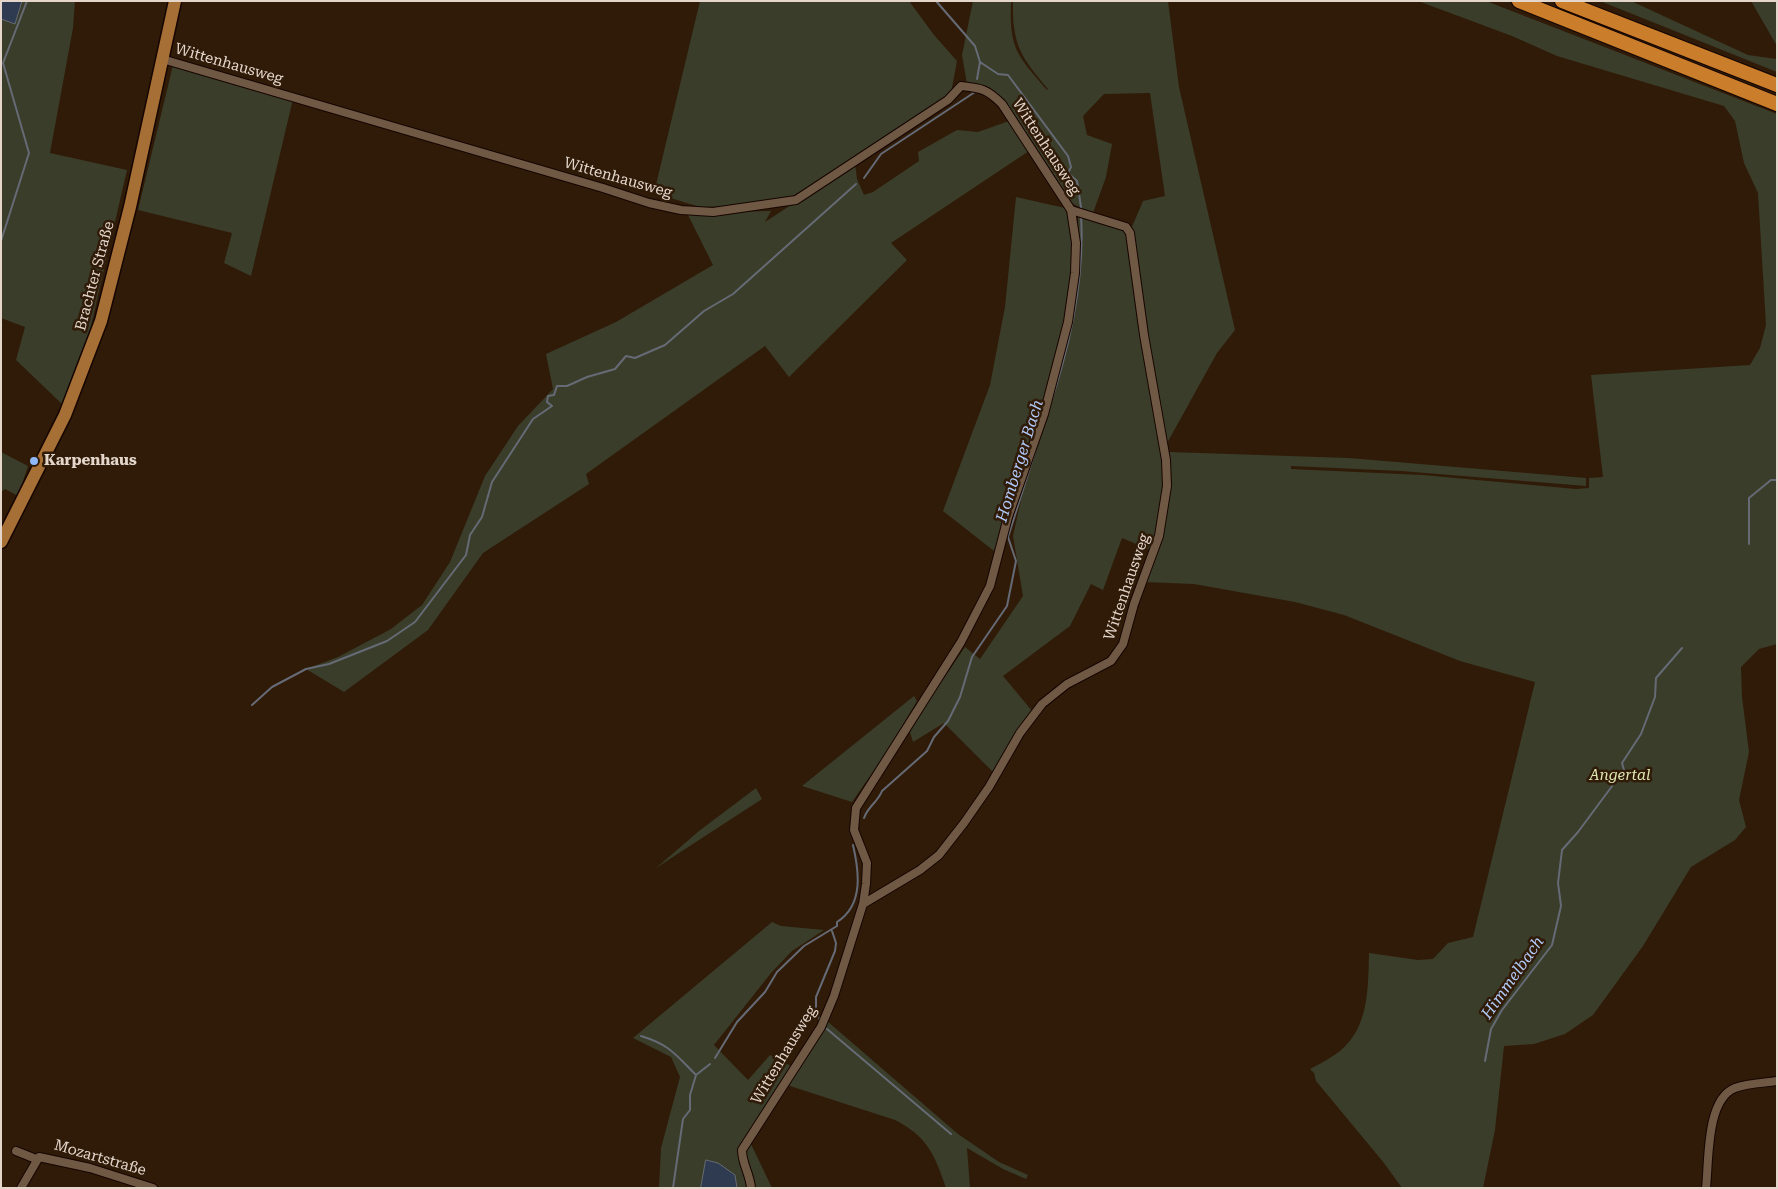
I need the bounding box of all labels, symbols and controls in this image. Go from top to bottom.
street label: Wittenhausweg [173,40,285,88]
street label: Wittenhausweg [1008,95,1084,199]
street label: Wittenhausweg [562,154,674,202]
street label: Brachter Straße [72,219,118,333]
water label: Homberger Bach [992,397,1048,525]
place label: Karpenhaus [44,452,137,470]
marker: Karpenhaus [28,455,40,467]
street label: Wittenhausweg [1100,531,1154,643]
park label: Angertal [1590,767,1650,785]
water label: Himmelbach [1478,933,1548,1023]
street label: Wittenhausweg [747,1002,821,1108]
street label: Mozartstraße [52,1136,148,1180]

